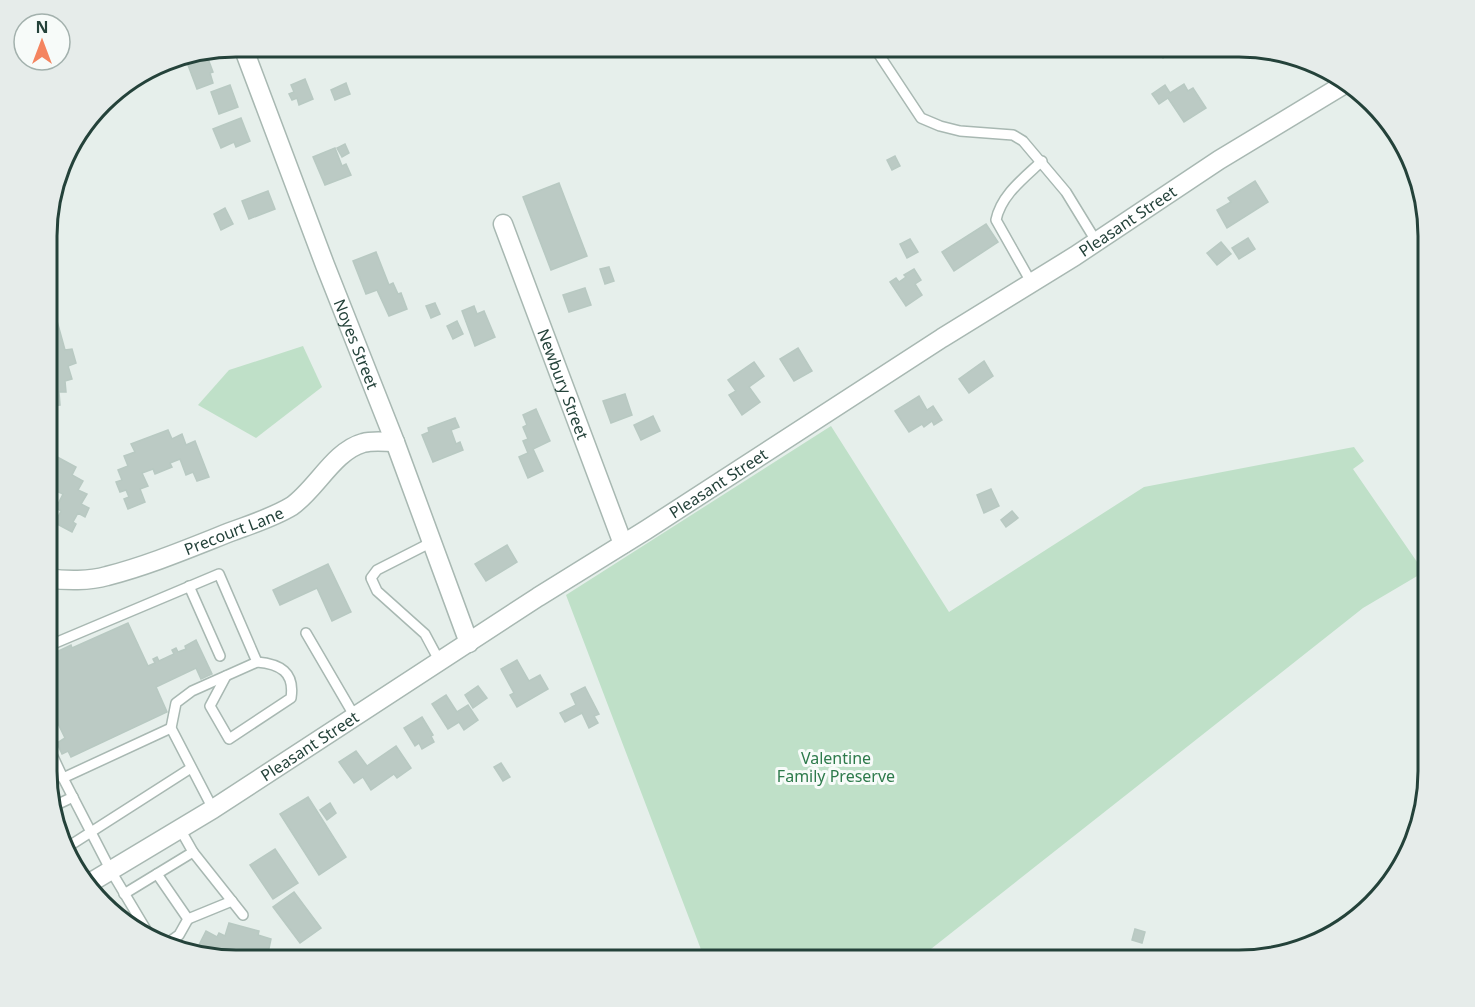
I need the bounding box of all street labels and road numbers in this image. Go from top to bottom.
street label: Pleasant Street [1074,180,1181,262]
street label: Noyes Street [329,296,384,393]
street label: Newbury Street [532,326,594,443]
street label: Pleasant Street [665,443,772,523]
street label: Precourt Lane [181,501,287,560]
street label: Pleasant Street [256,706,363,786]

